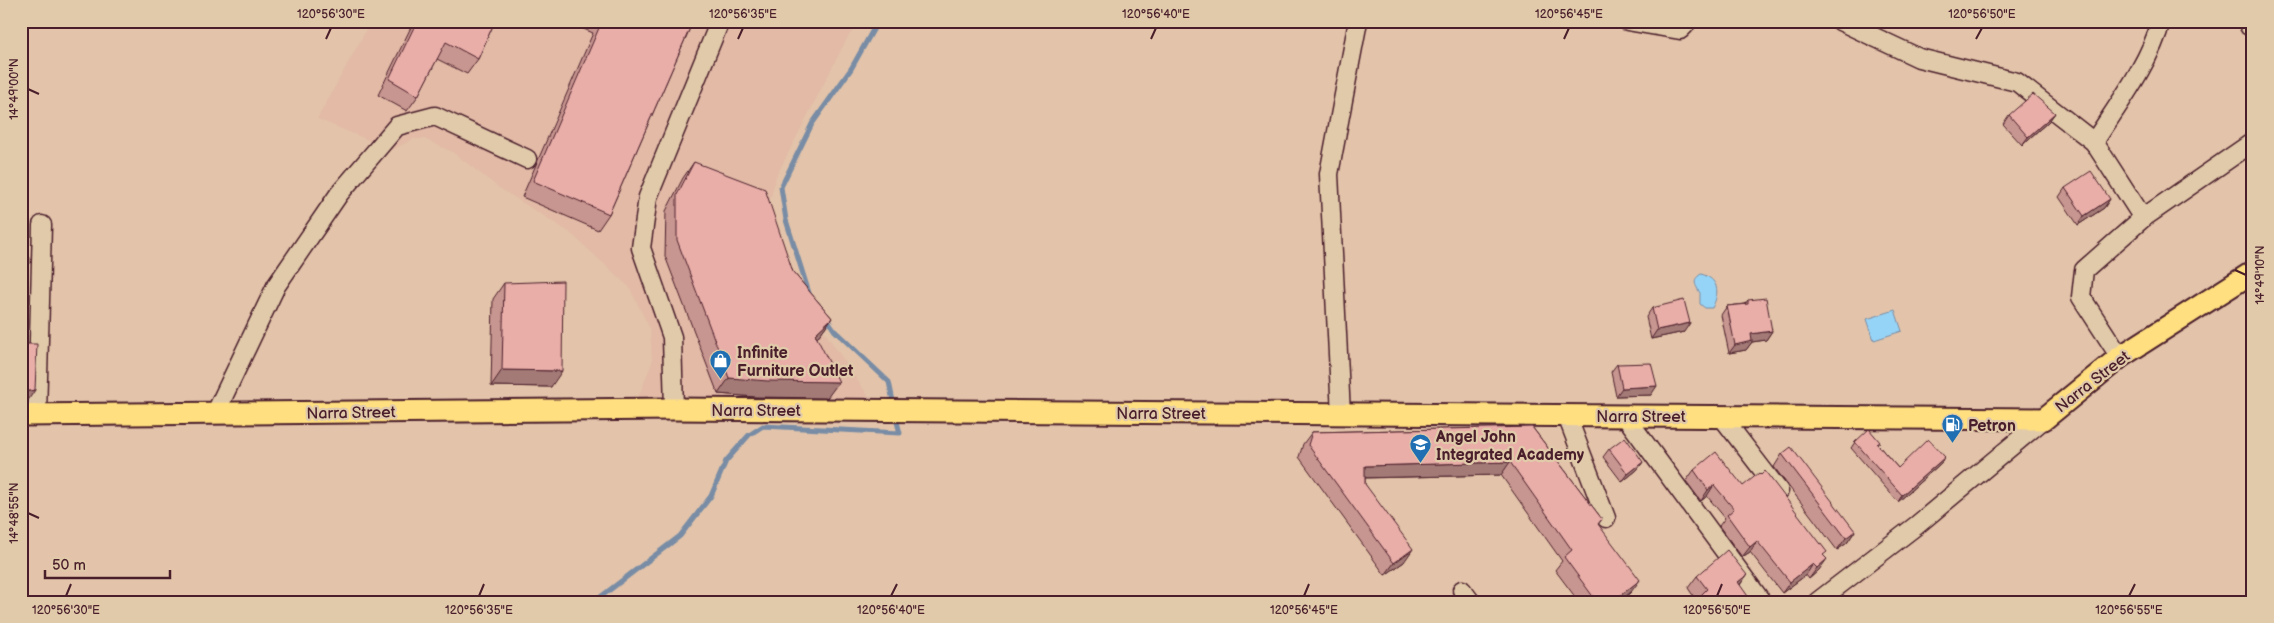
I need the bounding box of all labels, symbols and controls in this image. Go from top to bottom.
text: 120°56'30"E [297,7,365,22]
text: 120°56'35"E [709,7,777,22]
text: 120°56'40"E [1122,7,1190,22]
text: 120°56'45"E [1535,7,1603,22]
text: 120°56'50"E [1948,7,2016,22]
text: 14°49'00"N [7,58,22,120]
text: 14°49'10"N [2253,245,2268,305]
place label: Infinite Furniture Outlet [737,344,854,381]
street label: Narra Street [2052,347,2134,417]
shop icon: Infinite Furniture Outlet [709,349,733,380]
street label: Narra Street [711,402,801,421]
street label: Narra Street [306,403,396,424]
street label: Narra Street [1116,405,1206,424]
street label: Narra Street [1596,408,1686,427]
fuel station icon: Petron [1940,413,1964,444]
place label: Petron [1968,417,2016,436]
place label: Angel John Integrated Academy [1435,428,1585,465]
school or university icon: Angel John Integrated Academy [1408,433,1432,464]
text: 14°48'55"N [7,482,22,544]
scale bar [45,548,170,580]
text: 50 m [52,556,86,575]
text: 120°56'30"E [32,603,100,618]
text: 120°56'35"E [445,603,513,618]
text: 120°56'40"E [857,603,925,618]
text: 120°56'45"E [1270,603,1338,618]
text: 120°56'50"E [1683,603,1751,618]
text: 120°56'55"E [2095,603,2163,618]

